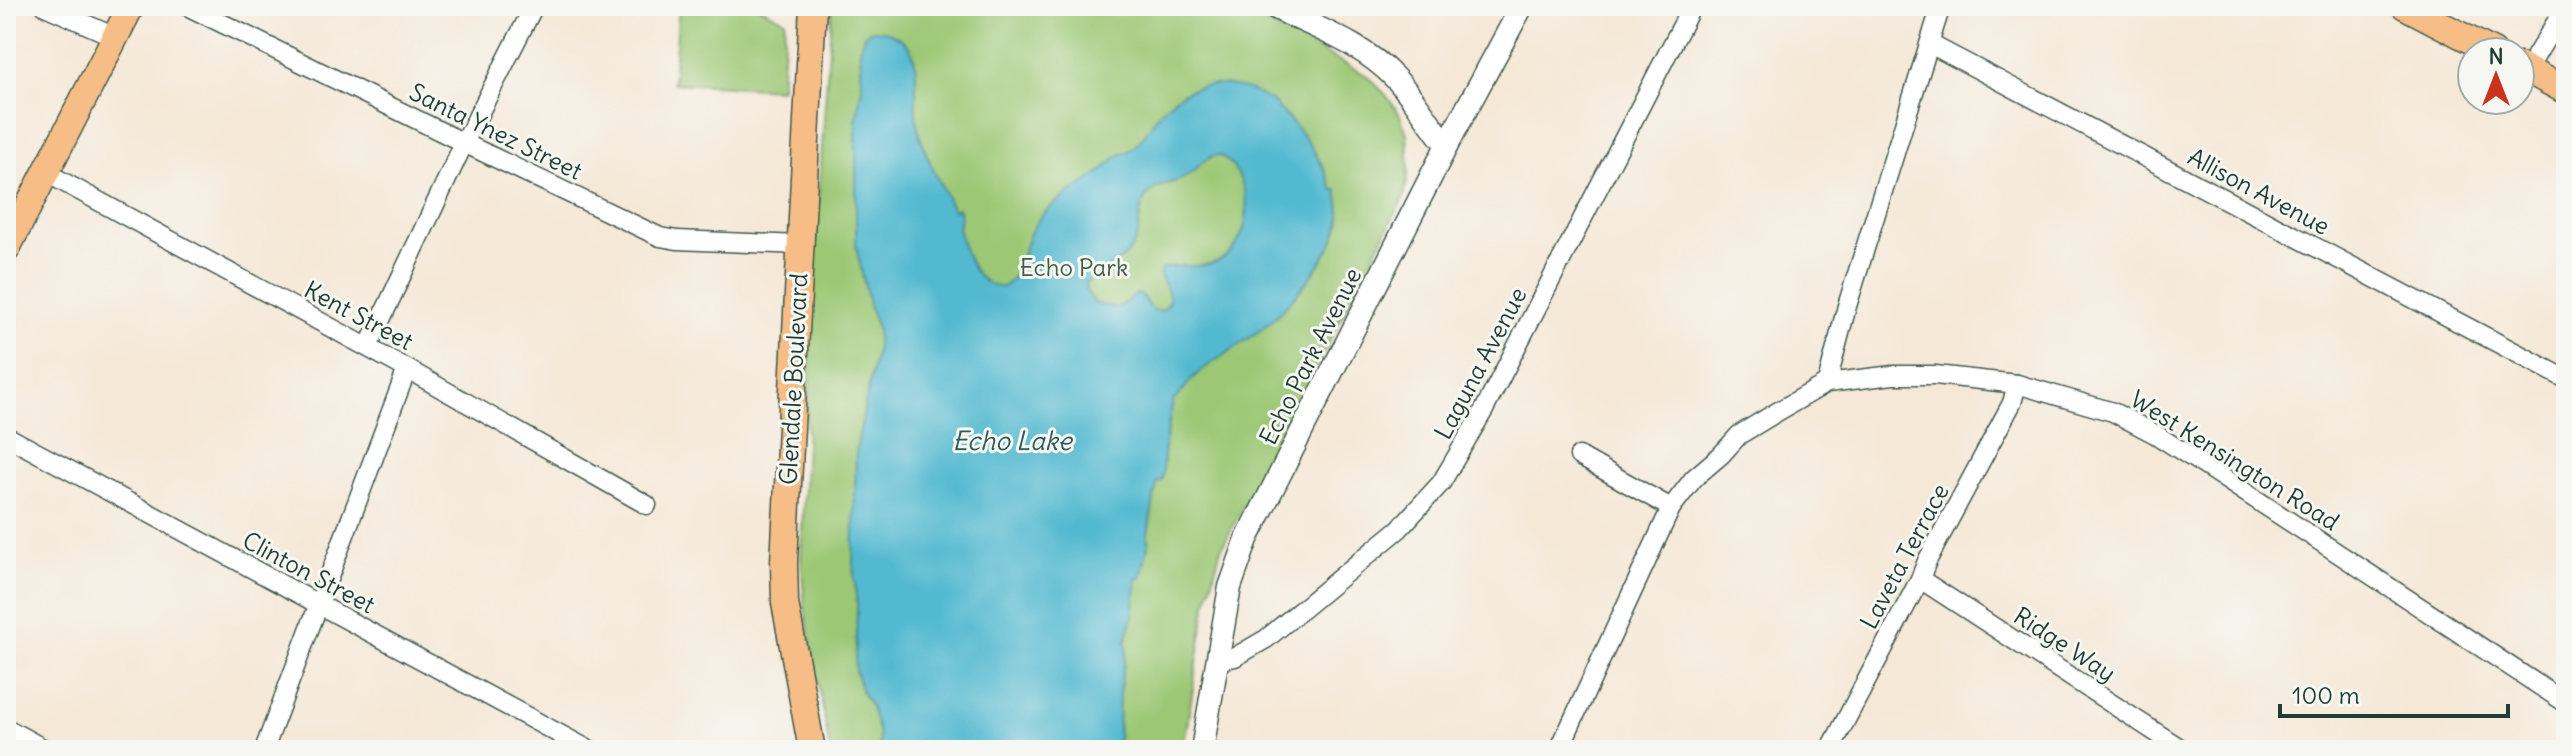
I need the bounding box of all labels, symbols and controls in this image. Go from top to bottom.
north arrow [2456,36,2536,116]
text: N [2488,42,2504,70]
street label: Santa Ynez Street [405,76,587,186]
street label: Allison Avenue [2183,141,2335,241]
park label: Echo Park [1020,252,1128,282]
street label: Echo Park Avenue [1252,262,1368,450]
street label: Glendale Boulevard [772,272,814,486]
street label: Kent Street [300,274,418,356]
street label: Laguna Avenue [1427,282,1533,444]
street label: West Kensington Road [2125,384,2345,536]
water label: Echo Lake [952,424,1074,457]
street label: Laveta Terrace [1853,478,1955,634]
street label: Clinton Street [238,525,380,619]
street label: Ridge Way [2009,600,2121,688]
scale bar [2280,668,2508,718]
text: 100 m [2292,680,2360,710]

